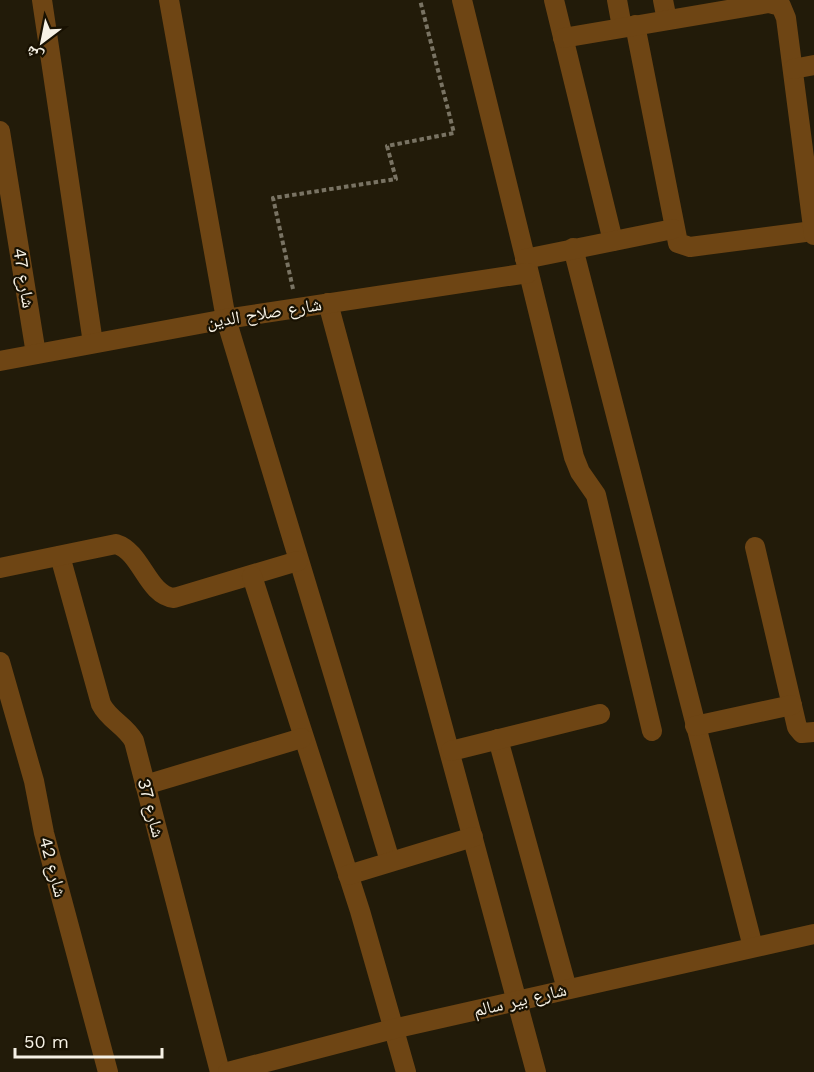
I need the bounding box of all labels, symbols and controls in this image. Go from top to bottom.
north arrow [12,12,72,72]
text: ش [22,42,47,67]
street label: شارع 47 [8,246,40,310]
street label: شارع صلاح الدين [205,293,323,334]
street label: شارع 37 [133,776,169,840]
street label: شارع 42 [34,834,72,900]
street label: شارع بير سالم [471,979,569,1022]
scale bar [15,1021,162,1059]
text: 50 m [24,1031,69,1052]

